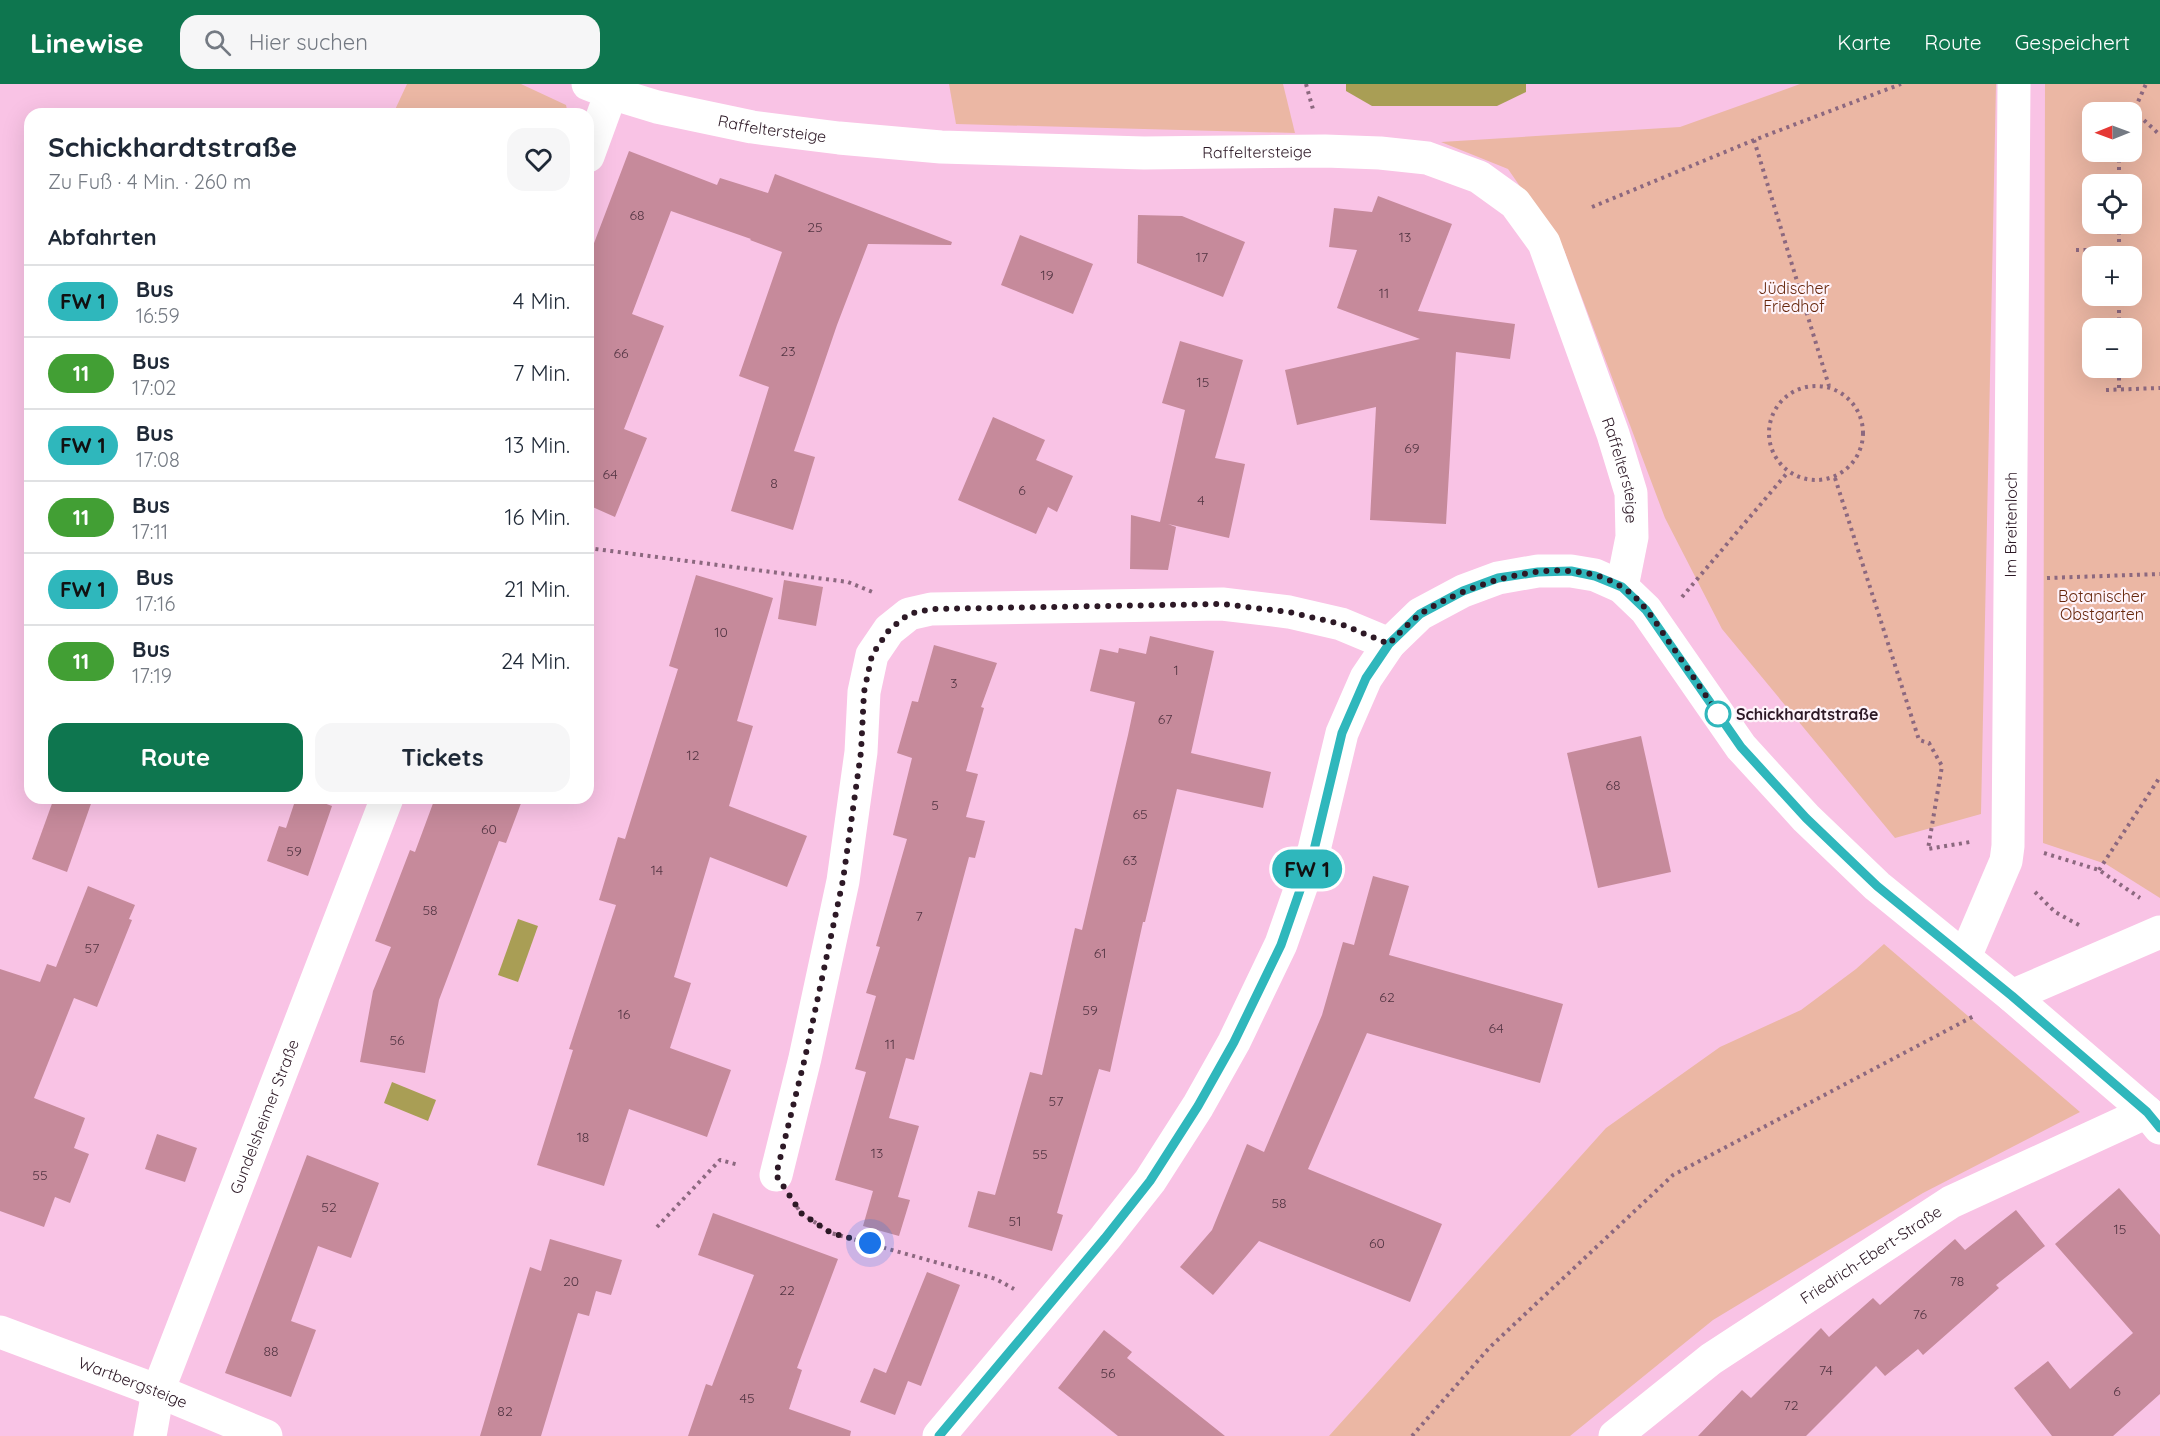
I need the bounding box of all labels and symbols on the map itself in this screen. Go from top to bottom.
north arrow [2082,102,2142,162]
street label: Raffeltersteige [716,110,827,146]
street label: Raffeltersteige [1202,141,1312,162]
house number: 68 [629,206,645,224]
house number: 25 [807,218,823,236]
house number: 13 [1399,228,1411,246]
house number: 17 [1196,248,1208,266]
house number: 19 [1041,266,1054,284]
park label: Jüdischer Friedhof [1758,278,1830,316]
house number: 11 [1379,284,1389,302]
house number: 23 [780,342,796,360]
house number: 66 [613,344,629,362]
house number: 15 [1197,373,1209,391]
street label: Raffeltersteige [1598,414,1642,524]
house number: 69 [1404,439,1420,457]
house number: 64 [602,465,618,483]
street label: Im Breitenloch [2000,471,2021,578]
house number: 8 [770,474,778,492]
house number: 6 [1018,481,1026,499]
house number: 4 [1197,491,1205,509]
park label: Botanischer Obstgarten [2058,586,2146,624]
house number: 10 [714,623,728,641]
house number: 1 [1173,661,1179,679]
house number: 3 [950,674,958,692]
marker: Schickhardtstraße [1705,701,1731,727]
place label: Schickhardtstraße [1736,704,1878,724]
house number: 67 [1158,710,1172,728]
house number: 12 [687,746,700,764]
house number: 68 [1605,776,1621,794]
house number: 5 [931,796,939,814]
house number: 65 [1132,805,1148,823]
house number: 60 [481,820,497,838]
house number: 59 [286,842,302,860]
line badge: FW 1 [1265,850,1349,888]
house number: 63 [1123,851,1137,869]
house number: 14 [651,861,663,879]
house number: 58 [422,901,438,919]
house number: 7 [915,907,923,925]
house number: 57 [85,939,99,957]
house number: 61 [1094,944,1106,962]
house number: 62 [1379,988,1395,1006]
house number: 59 [1082,1001,1098,1019]
house number: 16 [618,1005,631,1023]
house number: 64 [1488,1019,1504,1037]
house number: 56 [389,1031,405,1049]
house number: 11 [885,1035,895,1053]
street label: Gundelsheimer Straße [225,1036,303,1197]
house number: 57 [1049,1092,1063,1110]
house number: 18 [577,1128,589,1146]
house number: 13 [871,1144,883,1162]
house number: 55 [1032,1145,1048,1163]
house number: 55 [32,1166,48,1184]
house number: 58 [1271,1194,1287,1212]
house number: 52 [321,1198,337,1216]
street label: Friedrich-Ebert-Straße [1796,1201,1945,1308]
house number: 51 [1009,1212,1021,1230]
house number: 15 [2114,1220,2126,1238]
your location [855,1228,885,1258]
house number: 60 [1369,1234,1385,1252]
house number: 20 [563,1272,579,1290]
house number: 78 [1950,1272,1964,1290]
house number: 22 [779,1281,795,1299]
house number: 76 [1913,1305,1928,1323]
house number: 88 [263,1342,279,1360]
street label: Wartbergsteige [76,1352,190,1412]
house number: 74 [1819,1361,1833,1379]
house number: 56 [1100,1364,1116,1382]
house number: 6 [2113,1382,2121,1400]
house number: 45 [739,1389,755,1407]
house number: 72 [1784,1396,1799,1414]
house number: 82 [497,1402,513,1420]

